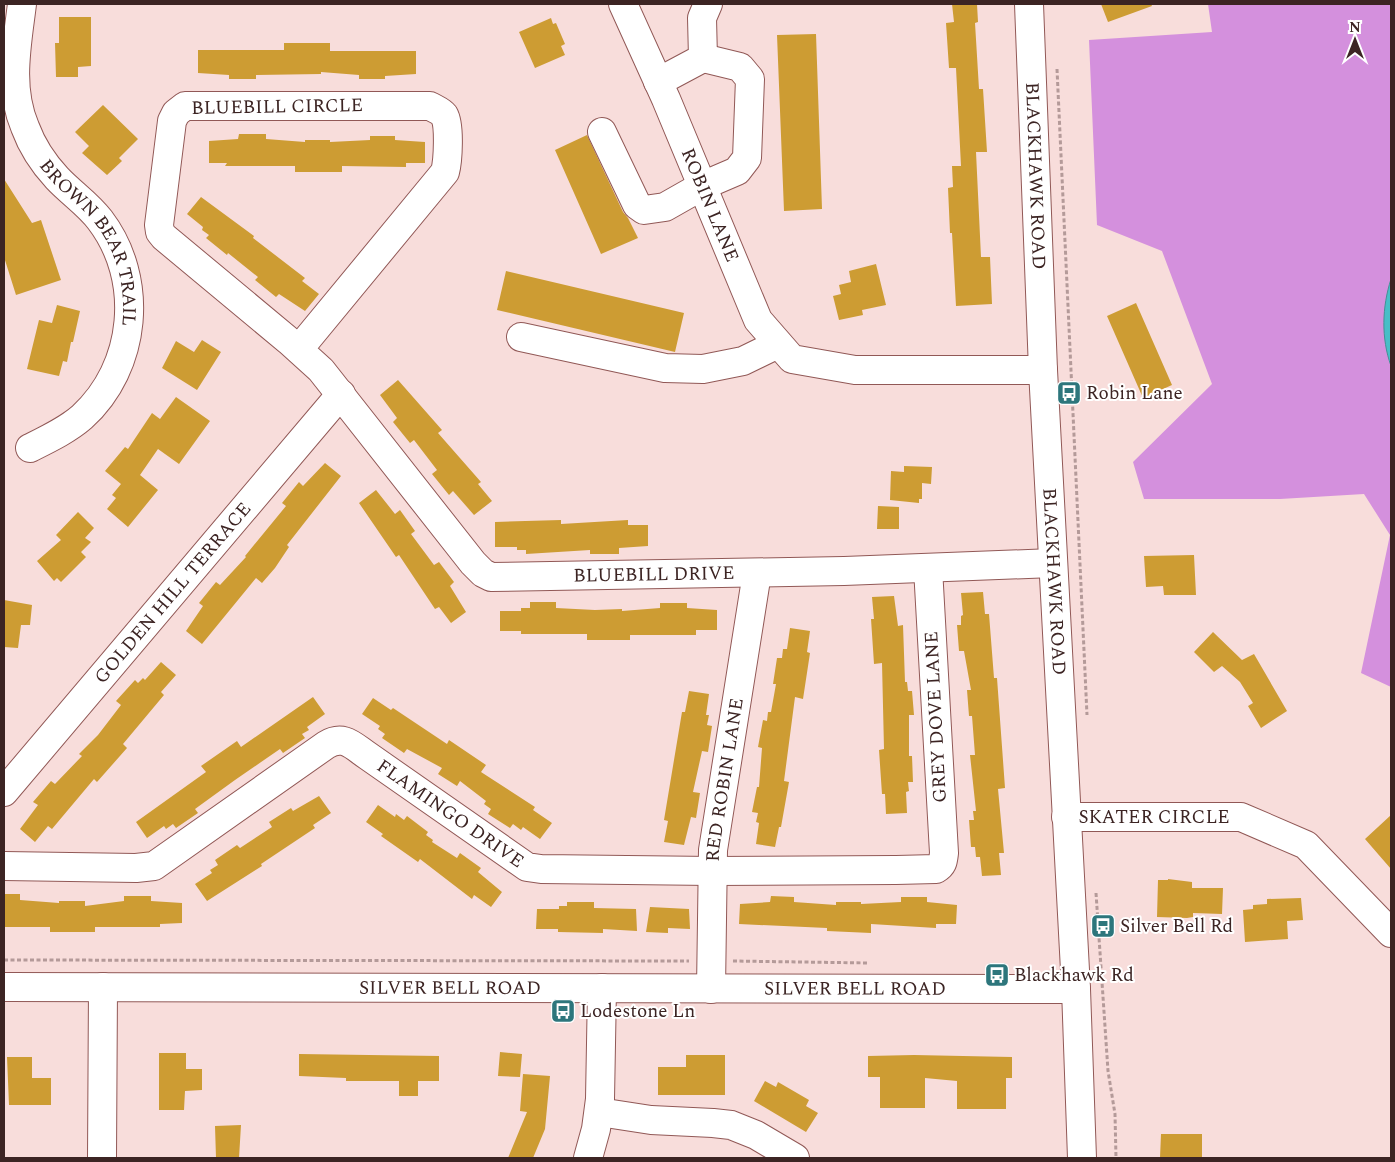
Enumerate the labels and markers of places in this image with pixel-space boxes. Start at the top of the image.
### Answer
place label: Robin Lane [1086,379,1183,408]
bus stop icon: Robin Lane [1056,380,1082,406]
place label: Silver Bell Rd [1120,912,1233,941]
bus stop icon: Silver Bell Rd [1090,913,1116,939]
place label: Blackhawk Rd [1014,961,1134,990]
bus stop icon: Blackhawk Rd [984,962,1010,988]
place label: Lodestone Ln [580,997,695,1026]
bus stop icon: Lodestone Ln [550,998,576,1024]

